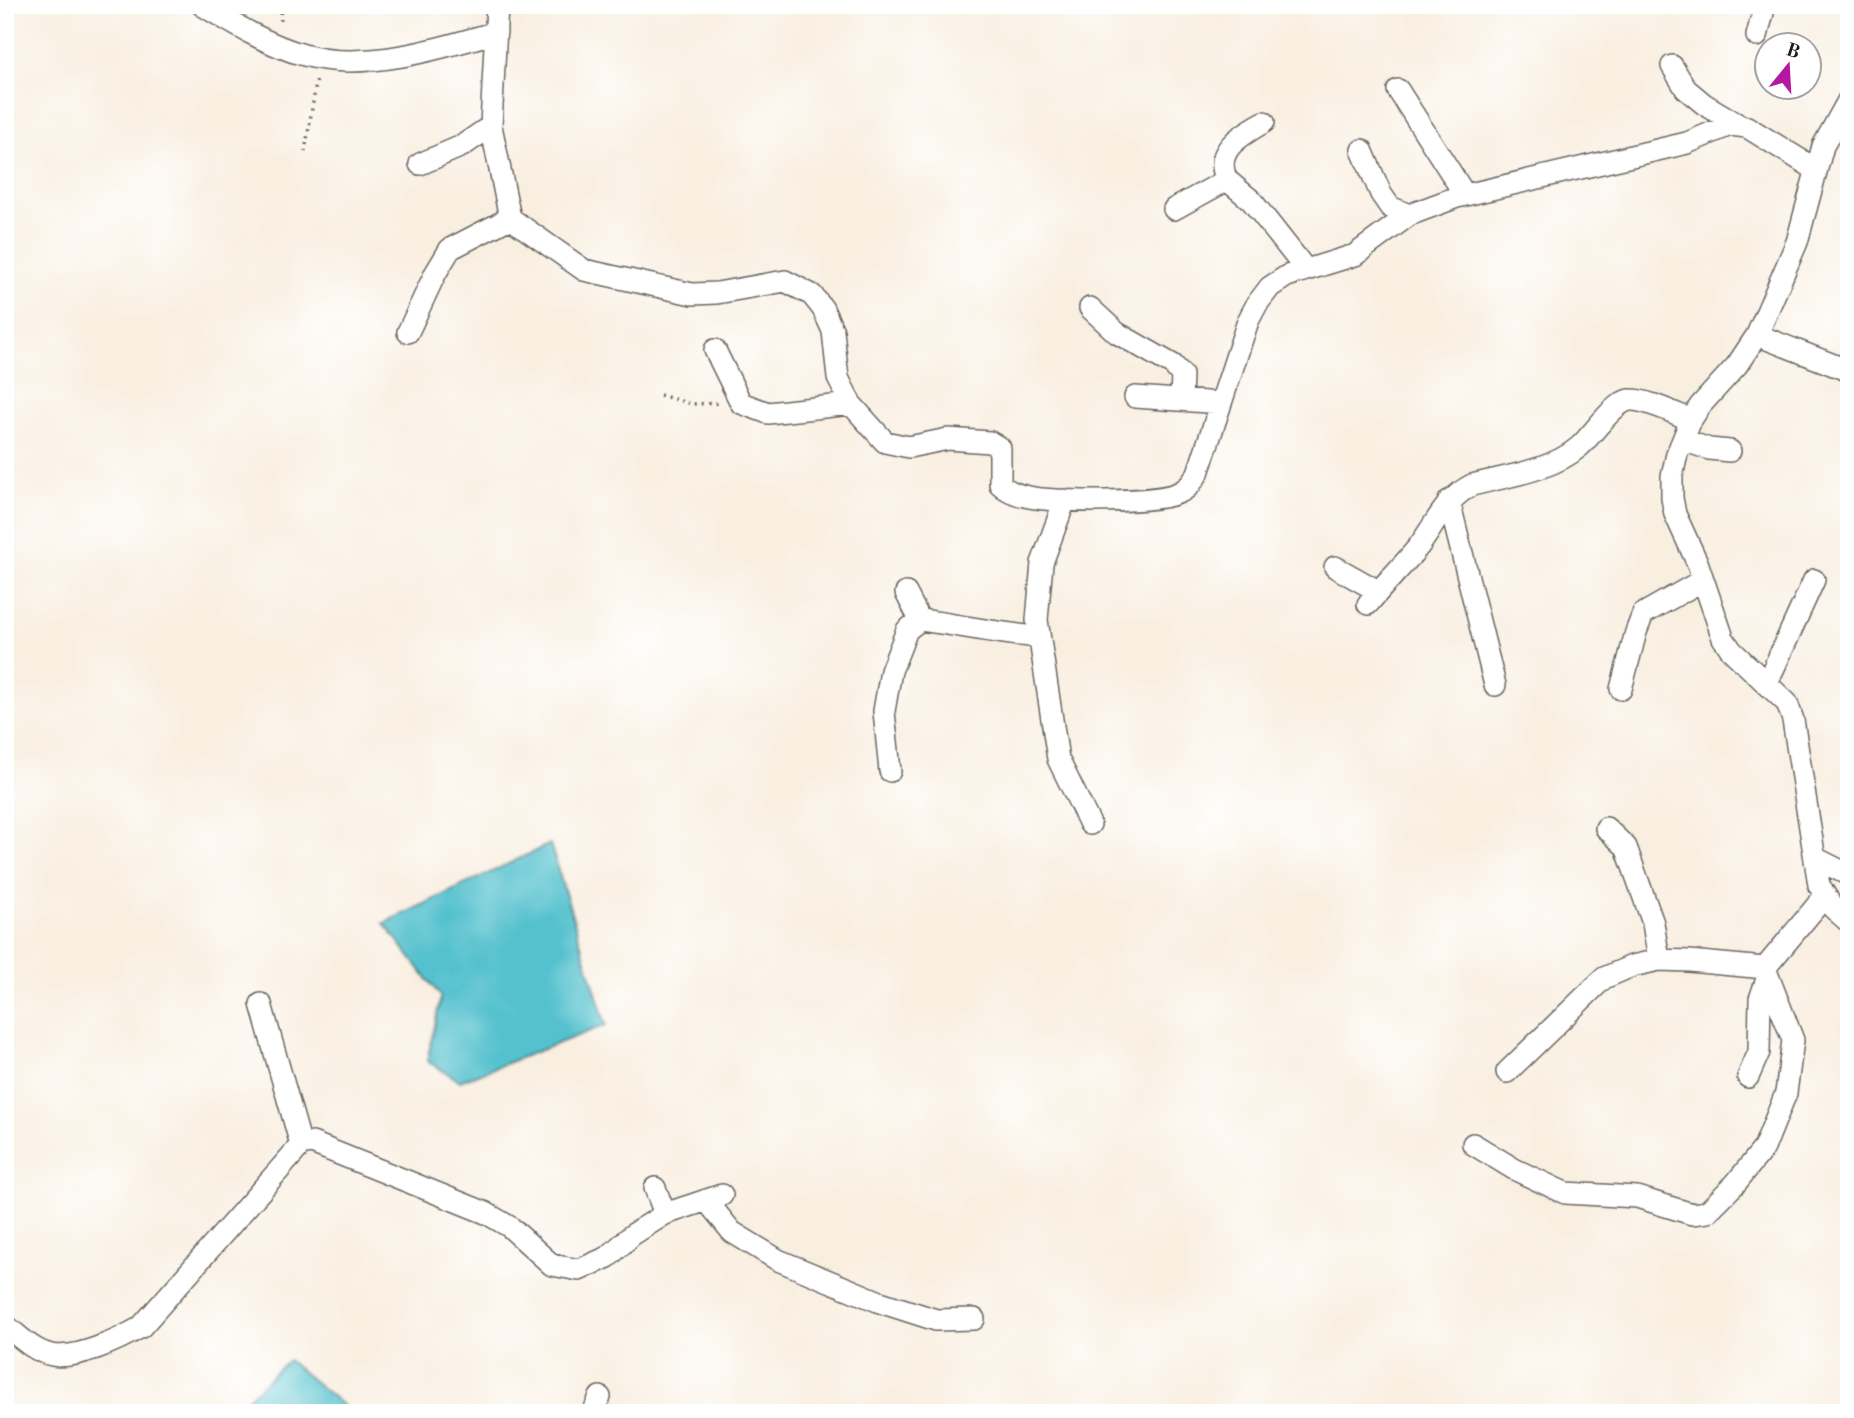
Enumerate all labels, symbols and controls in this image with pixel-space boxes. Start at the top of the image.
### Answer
north arrow [1752,32,1822,102]
text: B [1783,41,1802,63]

